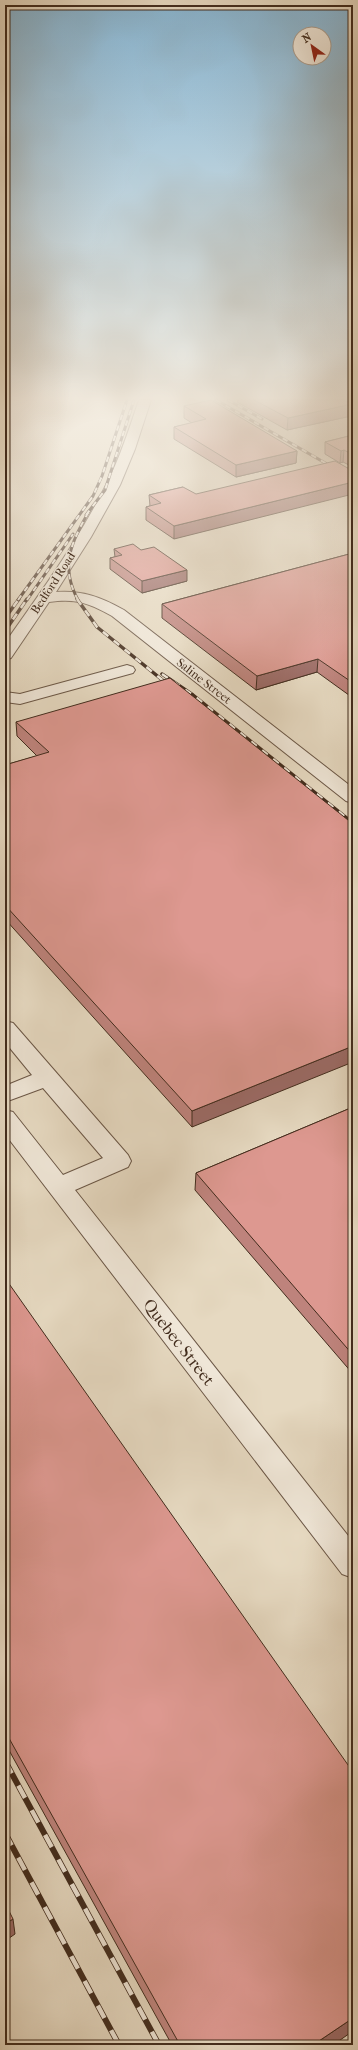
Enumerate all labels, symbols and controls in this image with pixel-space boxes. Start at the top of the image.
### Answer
north arrow [292,26,332,66]
text: N [300,30,314,46]
street label: Bedford Road [28,549,78,617]
street label: Saline Street [174,655,235,707]
street label: Quebec Street [139,1295,219,1389]

